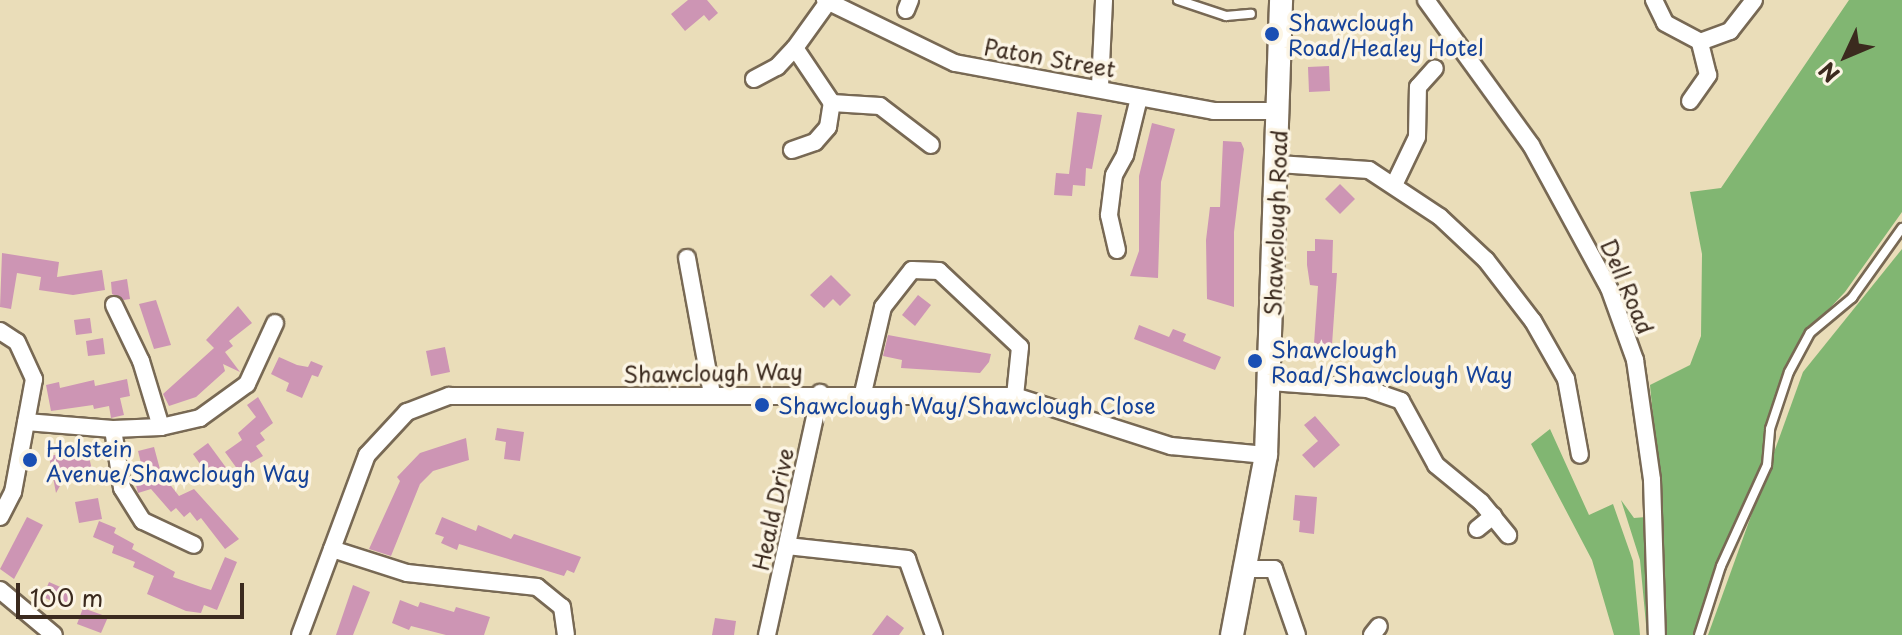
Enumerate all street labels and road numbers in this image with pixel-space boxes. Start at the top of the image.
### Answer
street label: Paton Street [983,33,1117,81]
street label: Shawclough Road [1259,129,1291,317]
street label: Dell Road [1596,234,1660,338]
street label: Shawclough Way [622,357,804,387]
street label: Heald Drive [746,445,798,573]

